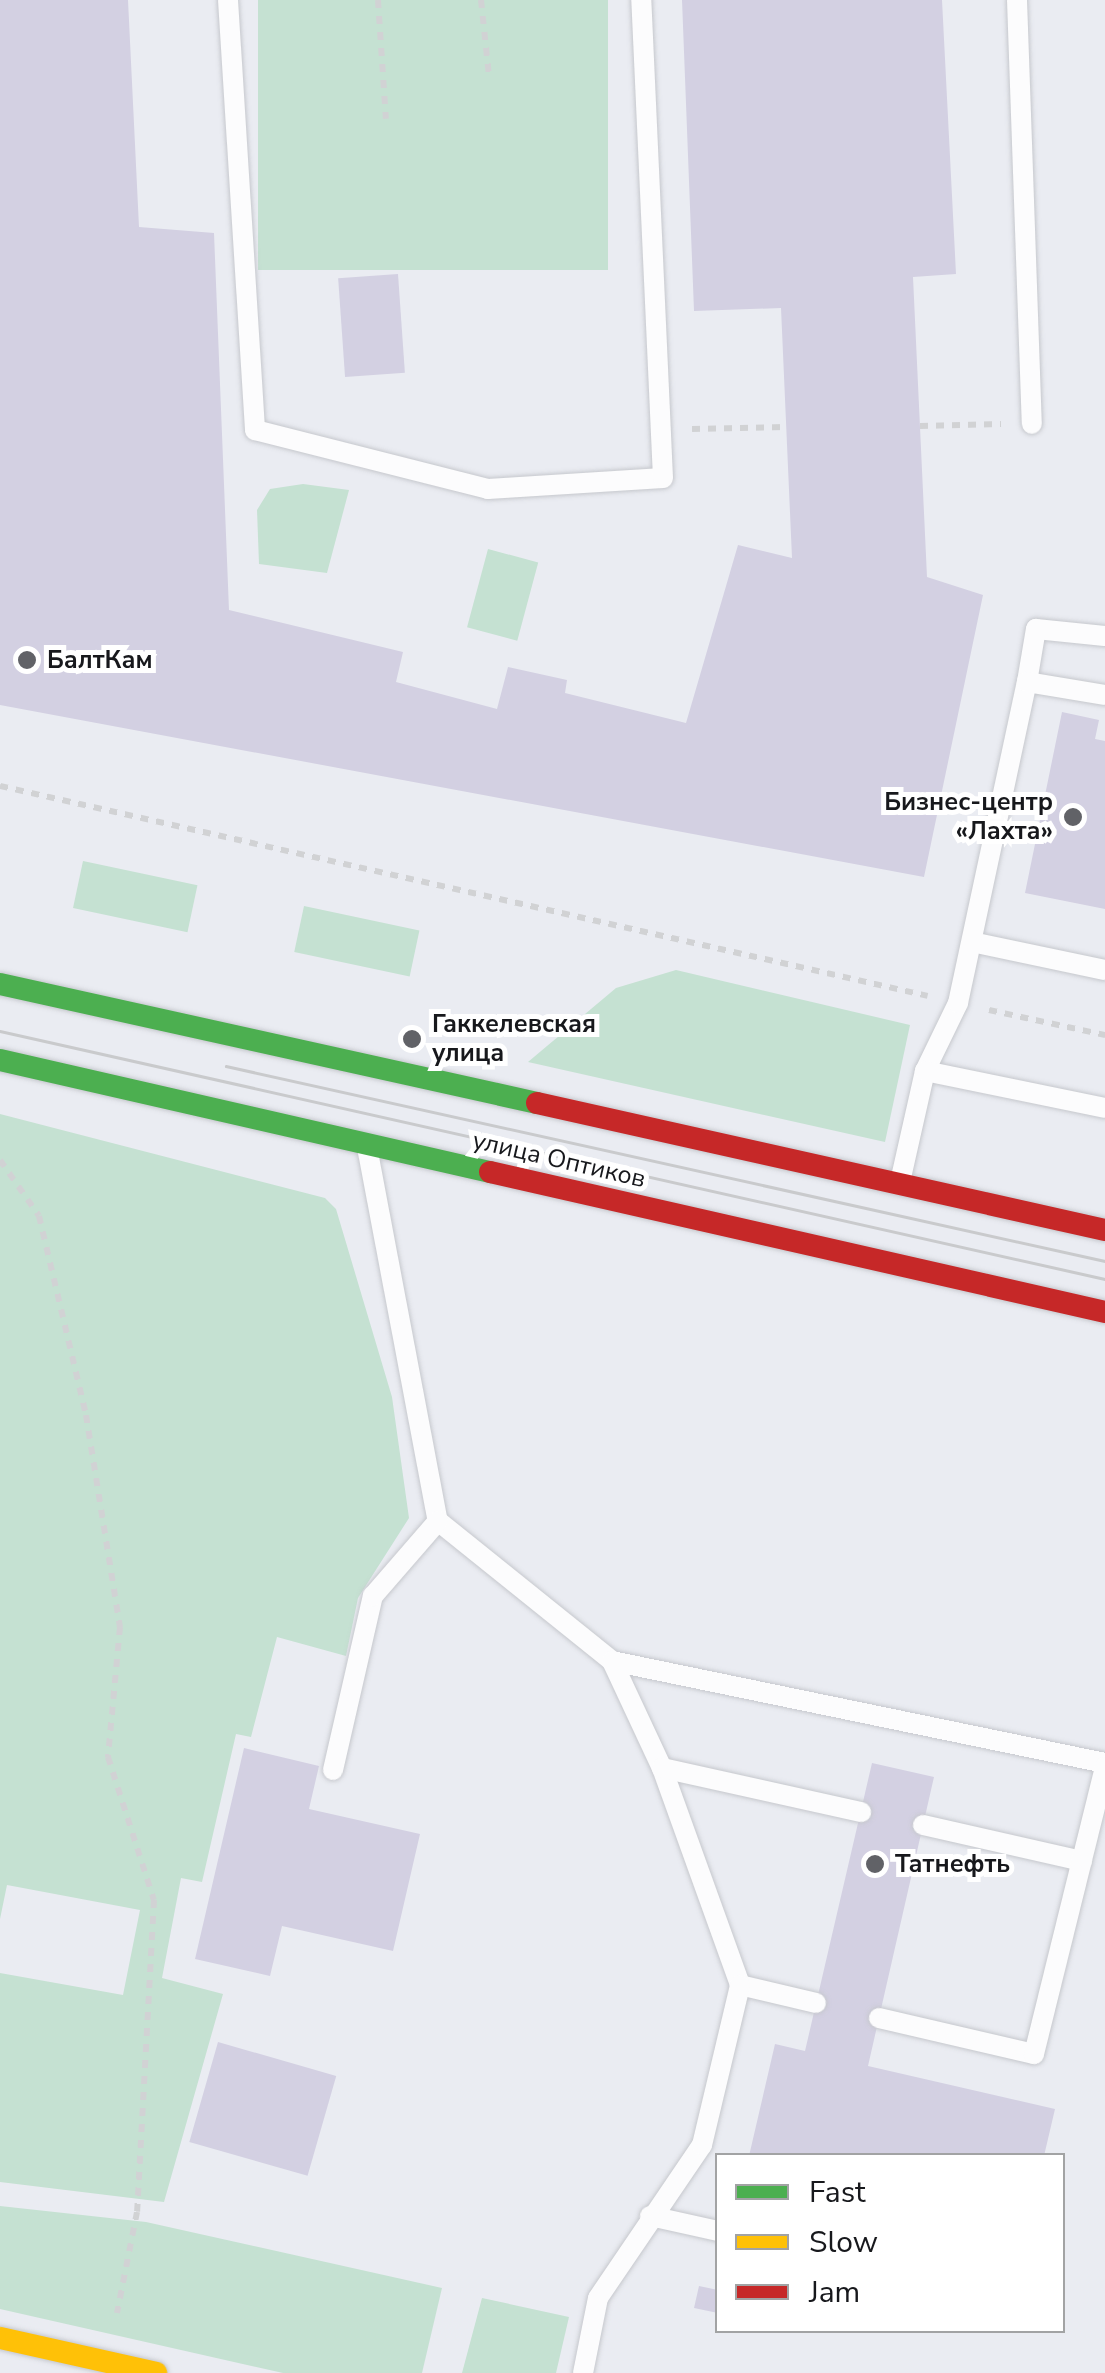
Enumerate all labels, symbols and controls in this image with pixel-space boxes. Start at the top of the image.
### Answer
place label: БалтКам [47,645,153,675]
marker: БалтКам [16,649,38,671]
place label: Бизнес-центр «Лахта» [884,788,1053,847]
marker: Бизнес-центр «Лахта» [1062,806,1084,828]
place label: Гаккелевская улица [432,1010,596,1069]
marker: Гаккелевская улица [401,1028,423,1050]
street label: улица Оптиков [470,1126,648,1194]
place label: Татнефть [895,1849,1010,1879]
marker: Татнефть [864,1853,886,1875]
legend [715,2153,1065,2333]
text: Fast [809,2172,866,2213]
text: Slow [809,2222,878,2263]
text: Jam [809,2272,860,2313]

